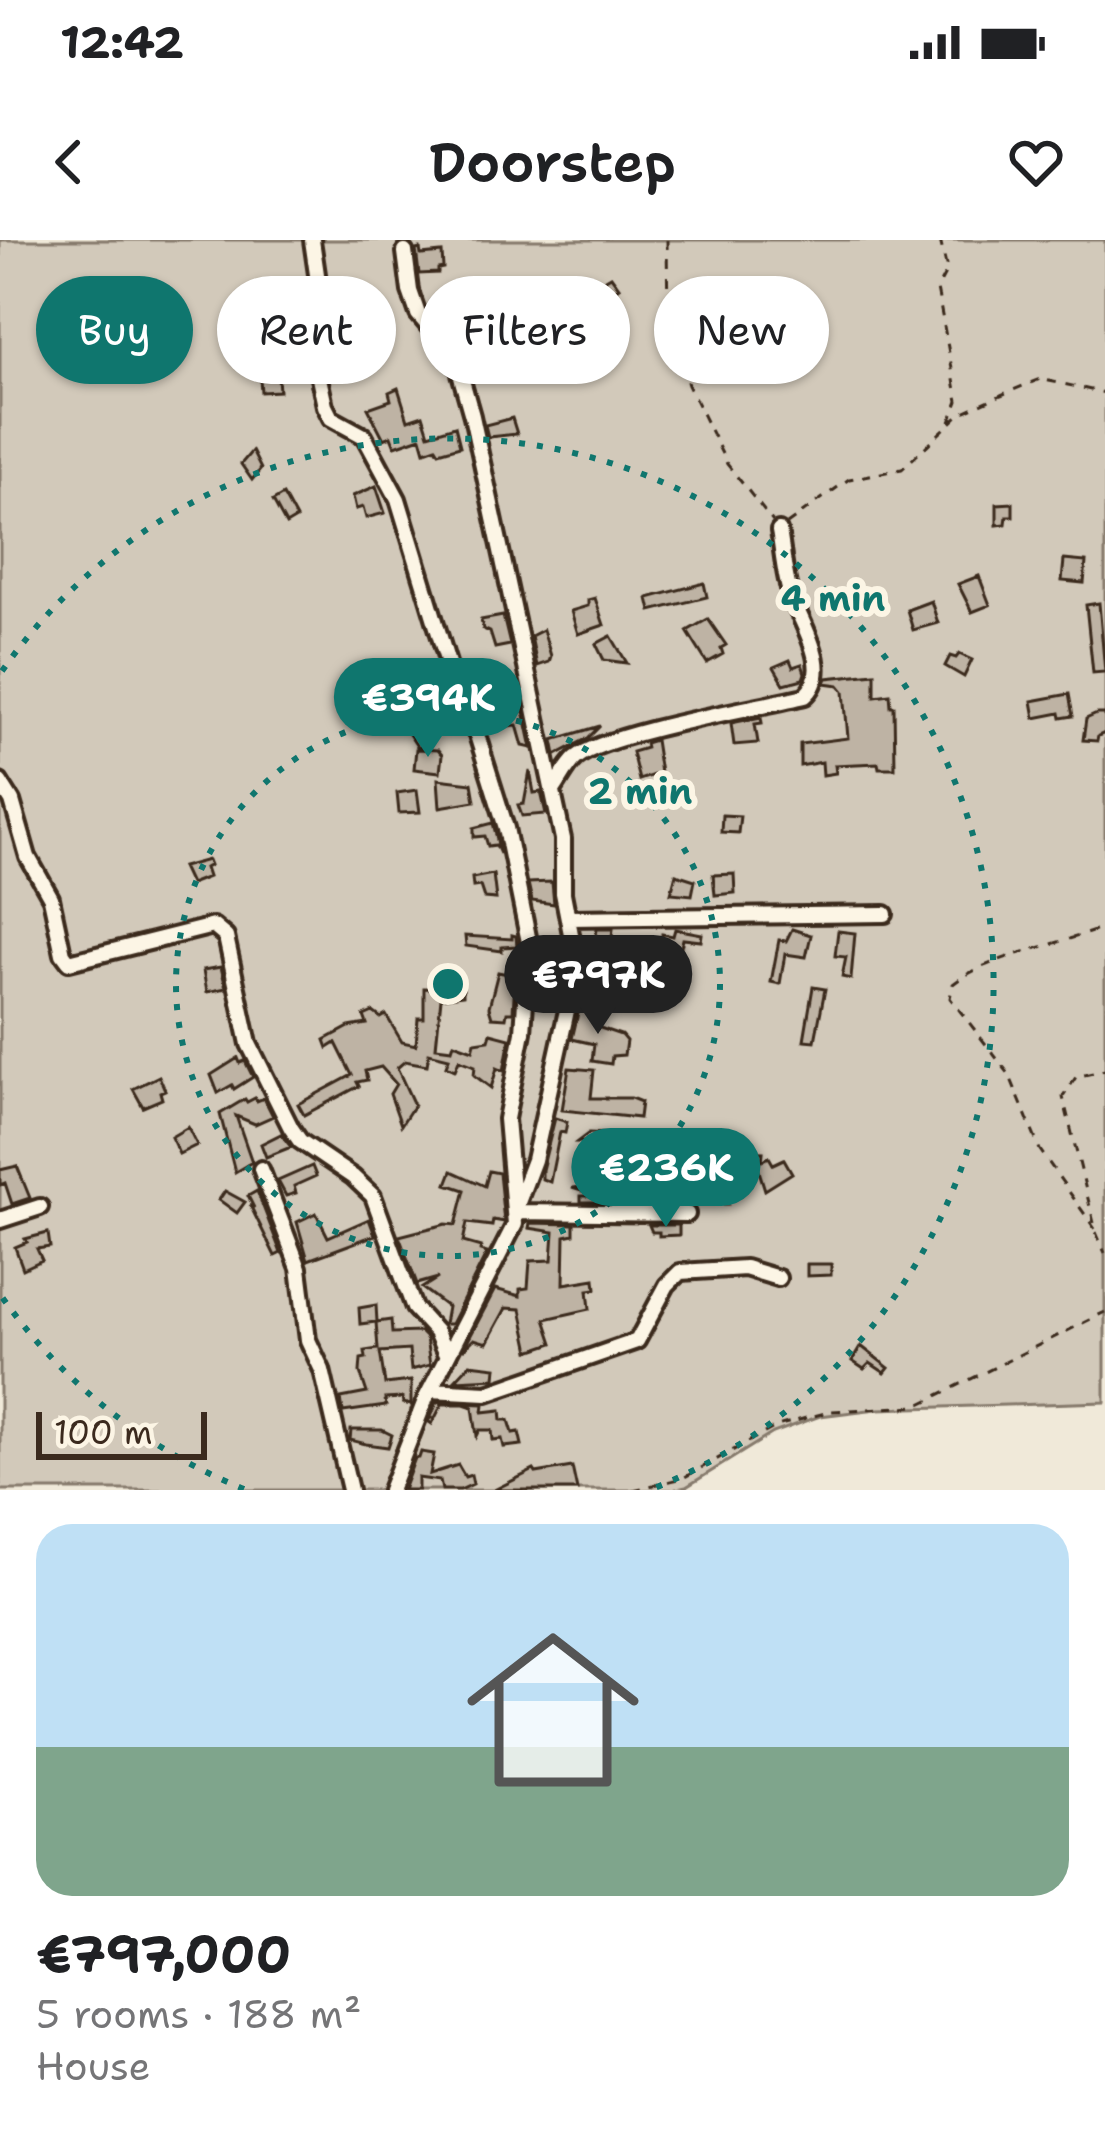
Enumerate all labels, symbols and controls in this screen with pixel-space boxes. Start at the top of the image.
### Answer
text: 12:42 [60,12,184,72]
text: Doorstep [429,126,676,198]
icon: back [36,129,102,195]
icon: heart [1003,129,1069,195]
chip: Buy [36,276,193,384]
chip: Rent [217,276,396,384]
chip: Filters [420,276,630,384]
chip: New [654,276,829,384]
text: 4 min [781,574,886,623]
pin: €394K [344,658,512,760]
text: €394K [361,671,495,723]
text: 2 min [588,767,693,816]
pin: €797K [514,935,682,1037]
text: €797K [531,948,665,1000]
centre of rings [427,963,469,1005]
pin: €236K [582,1128,750,1230]
text: €236K [598,1141,734,1193]
scale bar [36,1406,207,1459]
text: 100 m [54,1410,153,1455]
icon: home [445,1602,661,1818]
text: €797,000 [36,1920,291,1988]
text: 5 rooms · 188 m² [36,1988,361,2040]
text: House [36,2040,151,2092]

